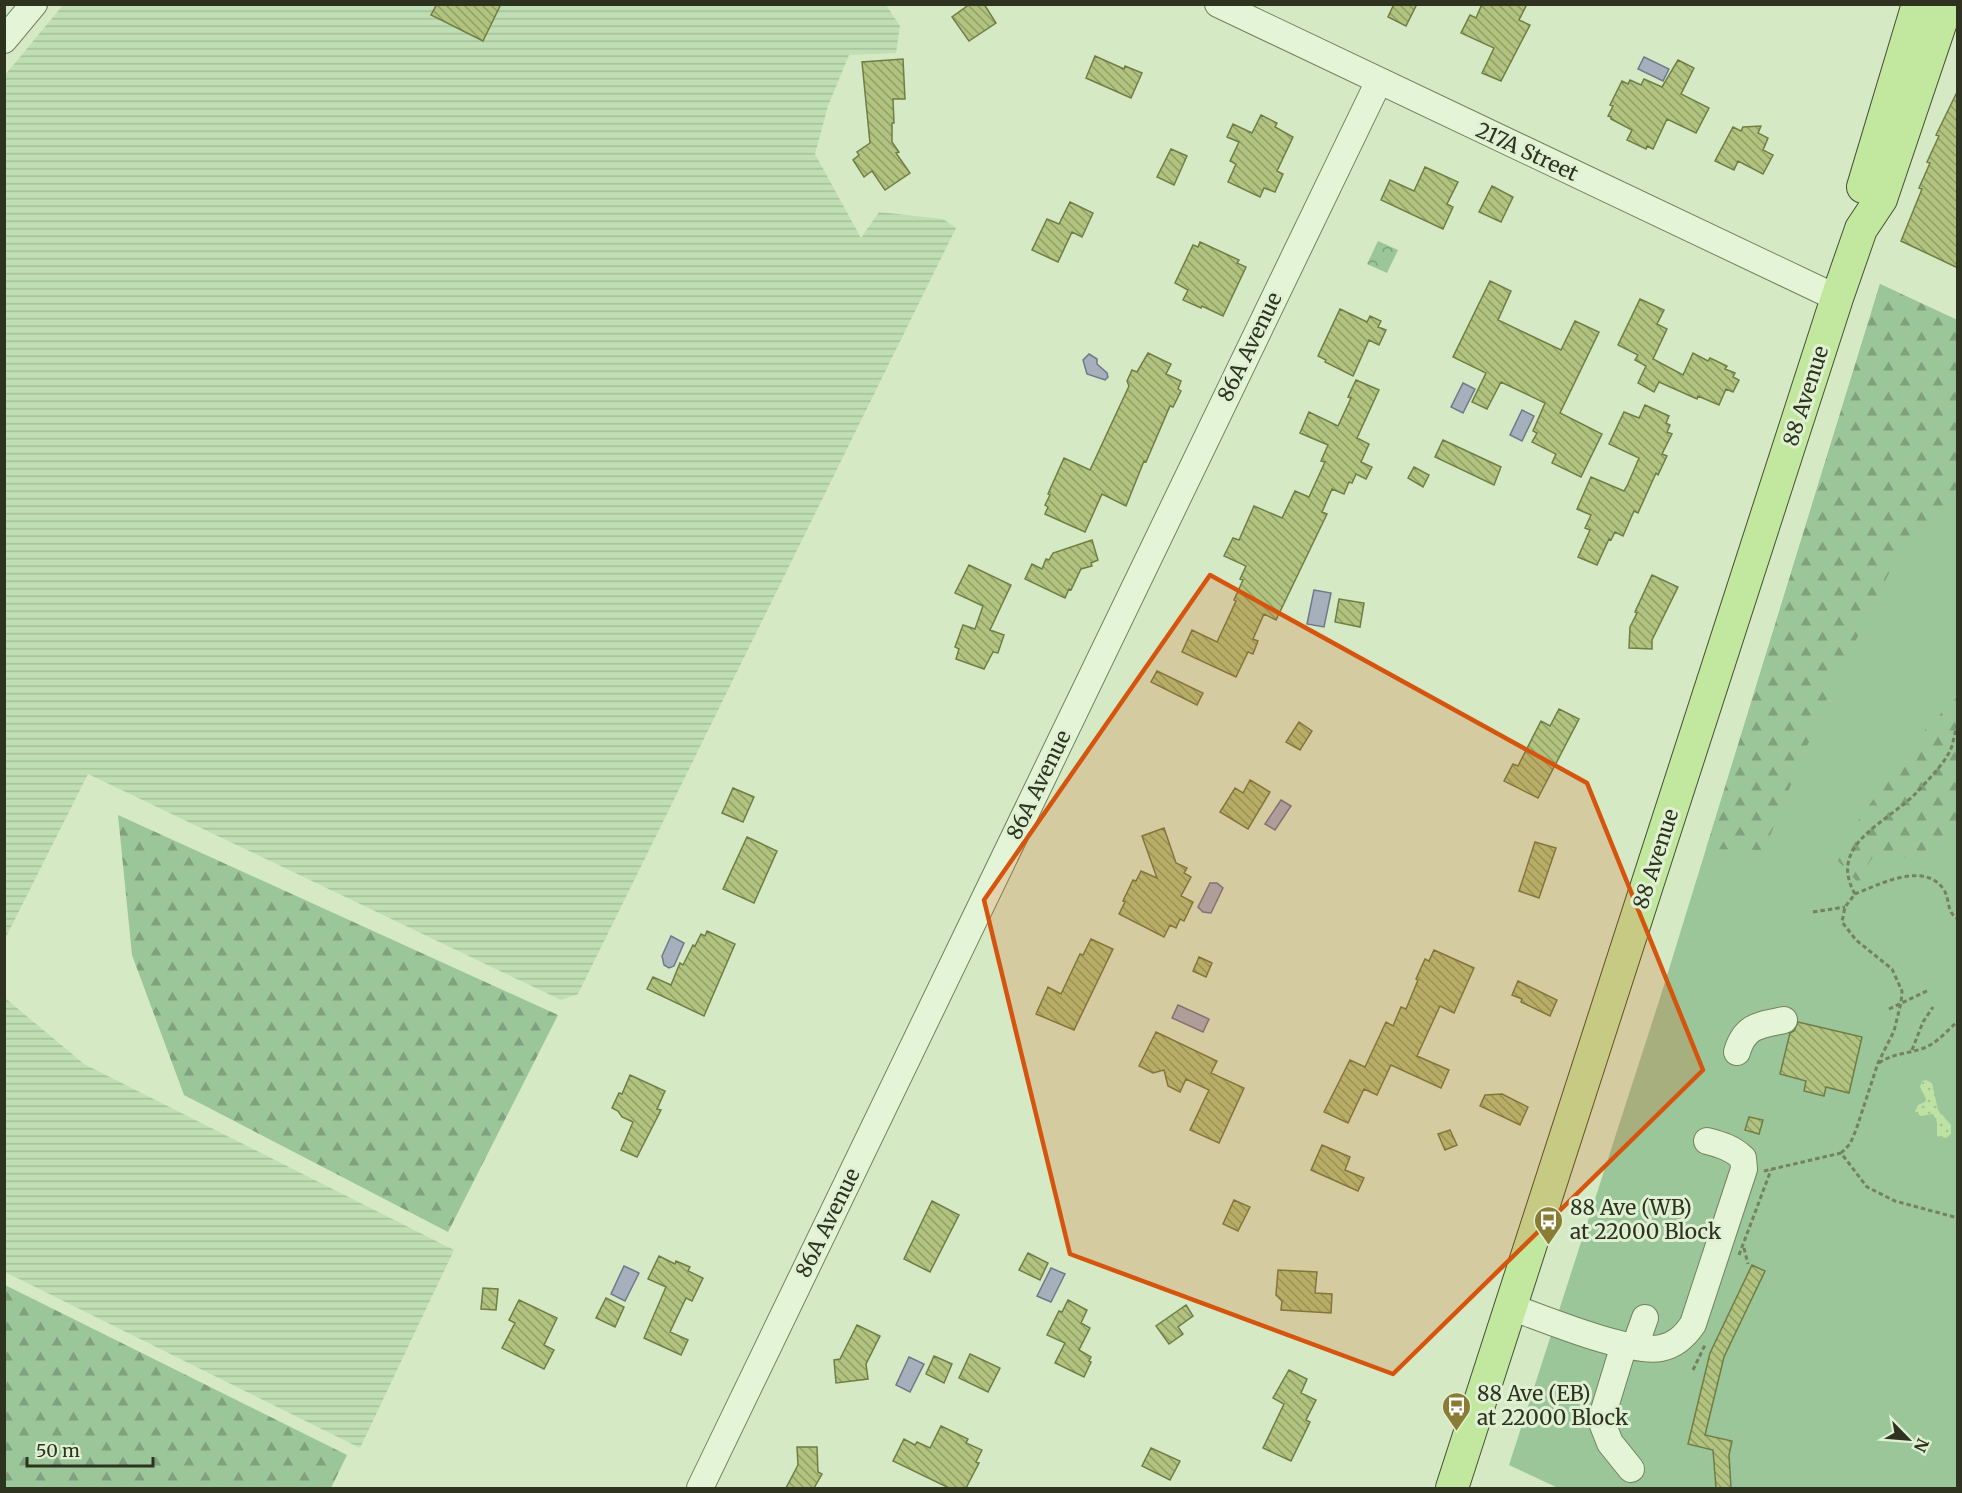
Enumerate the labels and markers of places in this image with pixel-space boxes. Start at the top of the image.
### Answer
place label: 88 Ave (WB) at 22000 Block [1570,1194,1722,1245]
bus stop icon: 88 Ave (WB) at 22000 Block [1533,1204,1565,1246]
place label: 88 Ave (EB) at 22000 Block [1477,1380,1629,1431]
bus stop icon: 88 Ave (EB) at 22000 Block [1440,1390,1472,1432]

